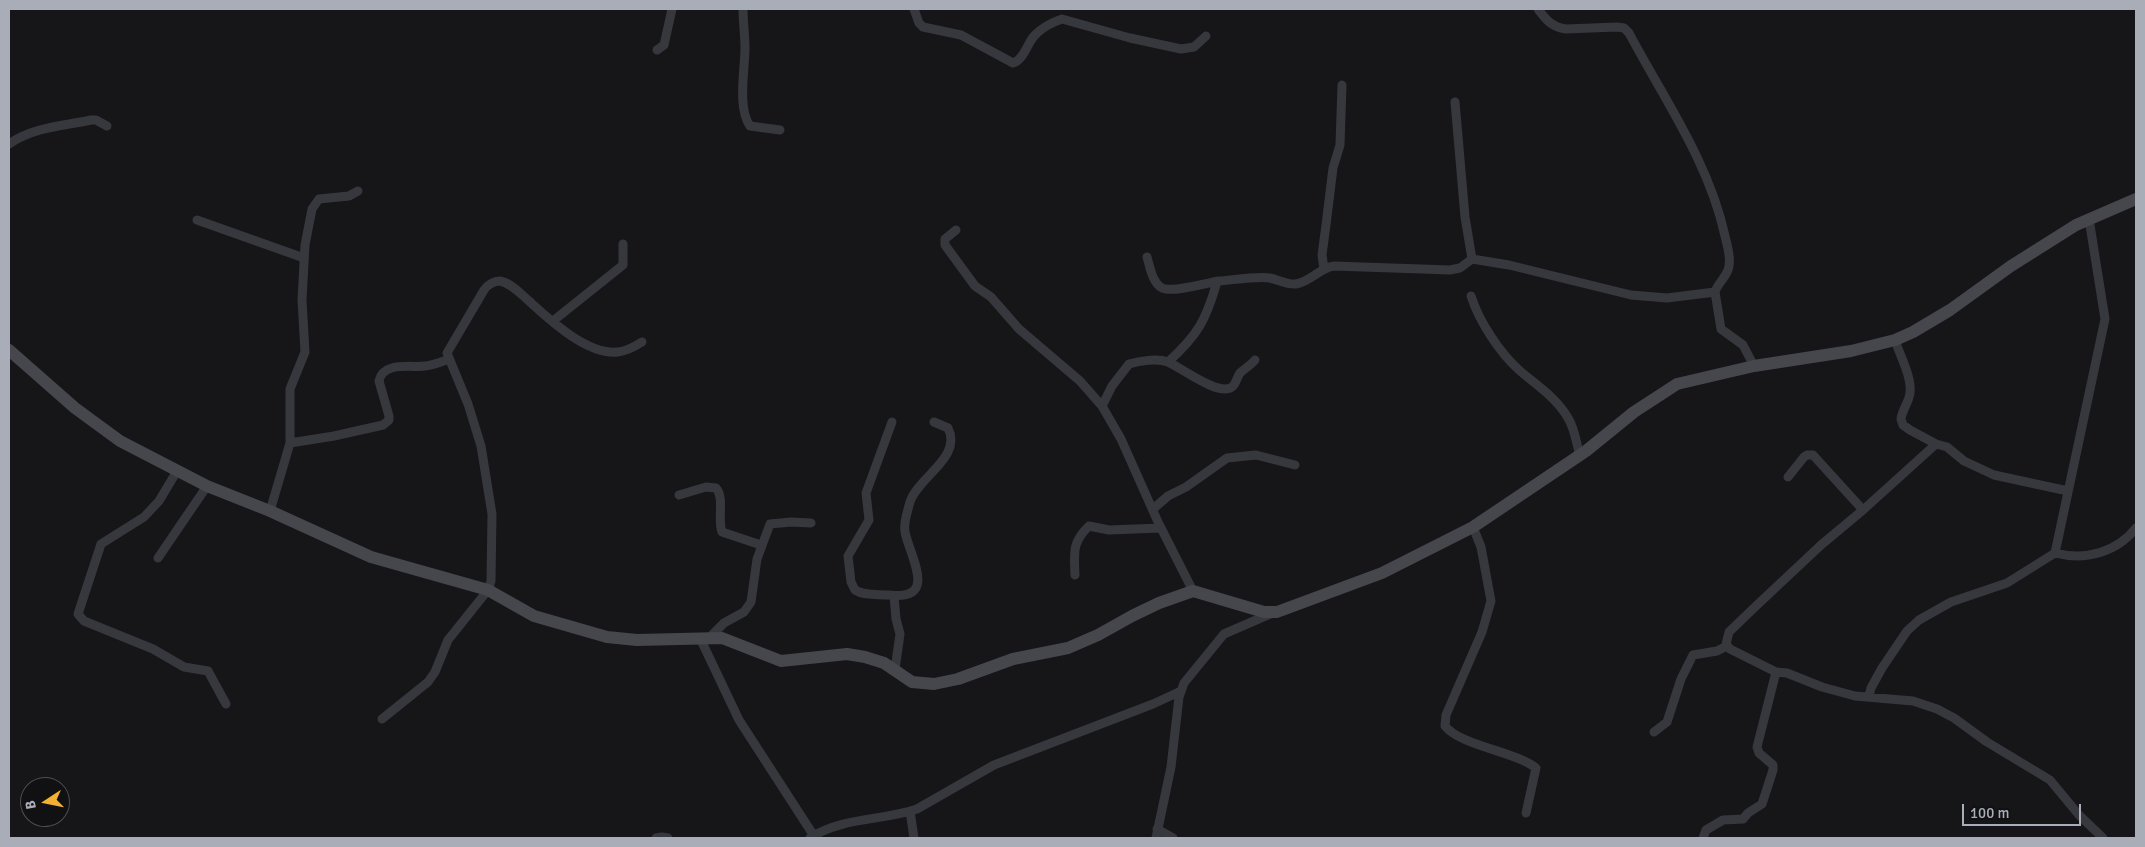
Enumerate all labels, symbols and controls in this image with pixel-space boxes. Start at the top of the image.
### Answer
north arrow [20,777,70,827]
scale bar [1965,794,2084,826]
text: B [22,799,40,811]
text: 100 m [1970,804,2010,822]

